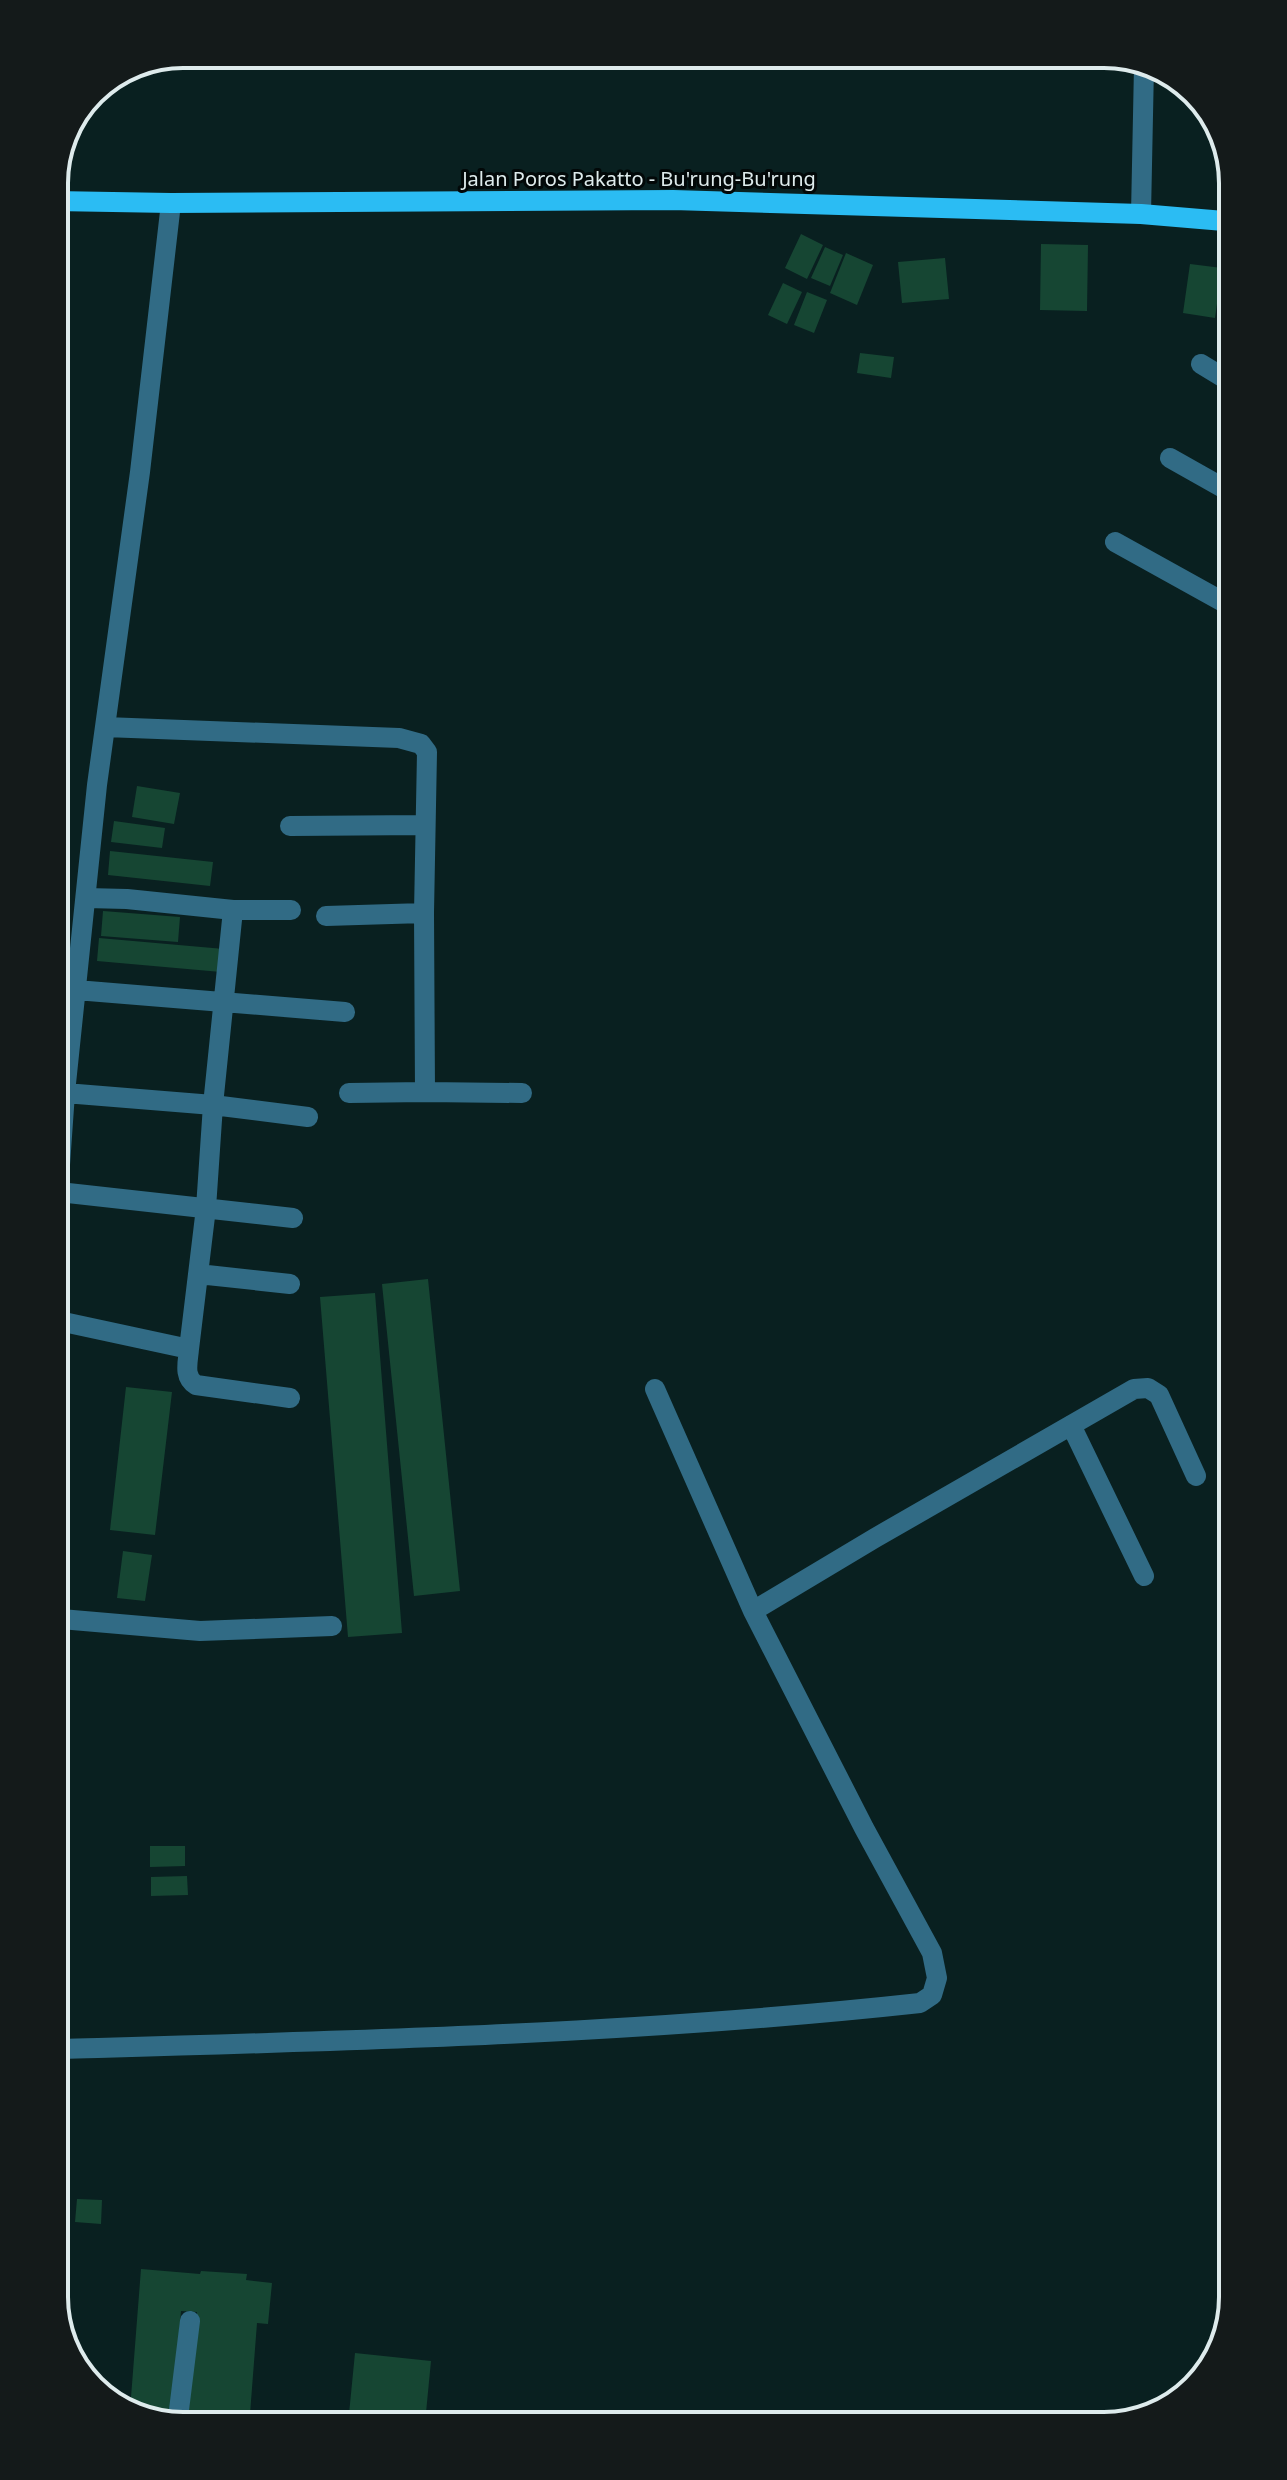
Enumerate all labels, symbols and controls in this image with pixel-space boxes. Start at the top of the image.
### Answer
street label: Jalan Poros Pakatto - Bu'rung-Bu'rung [460,165,816,192]

